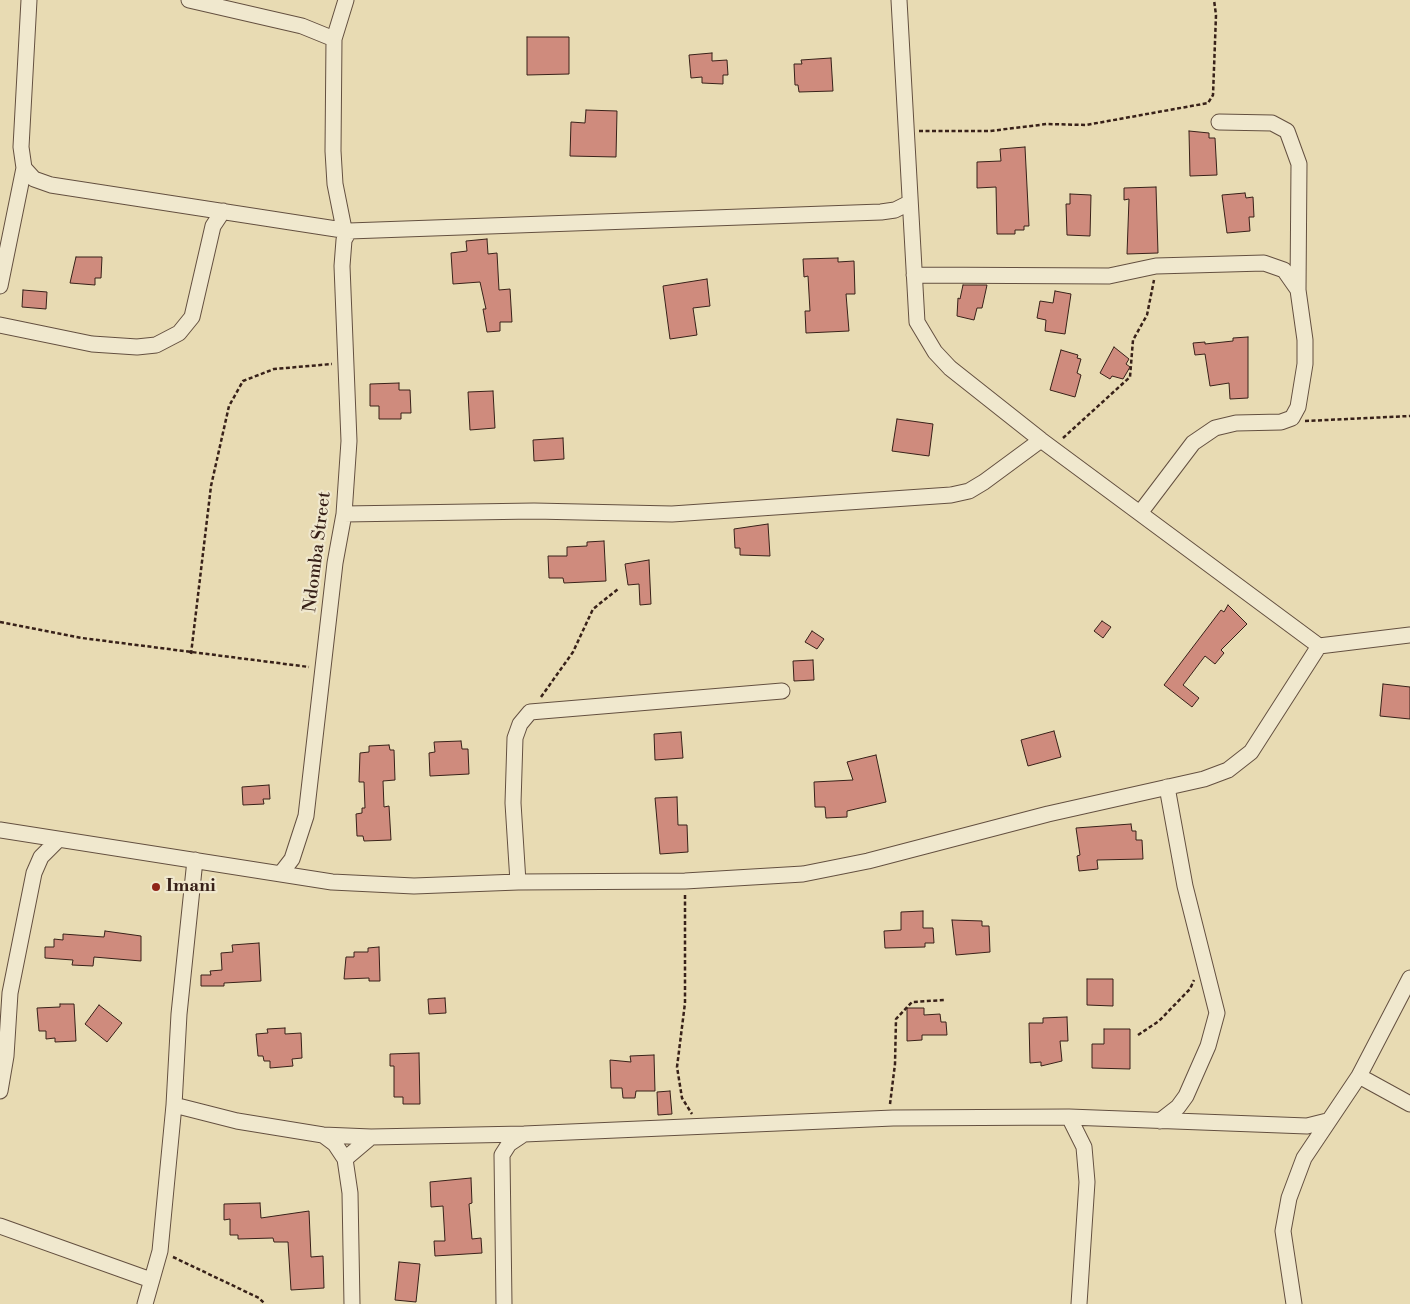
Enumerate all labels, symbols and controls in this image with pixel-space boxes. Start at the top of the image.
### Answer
street label: Ndomba Street [300,490,336,614]
place label: Imani [166,876,216,898]
marker: Imani [150,881,162,893]

